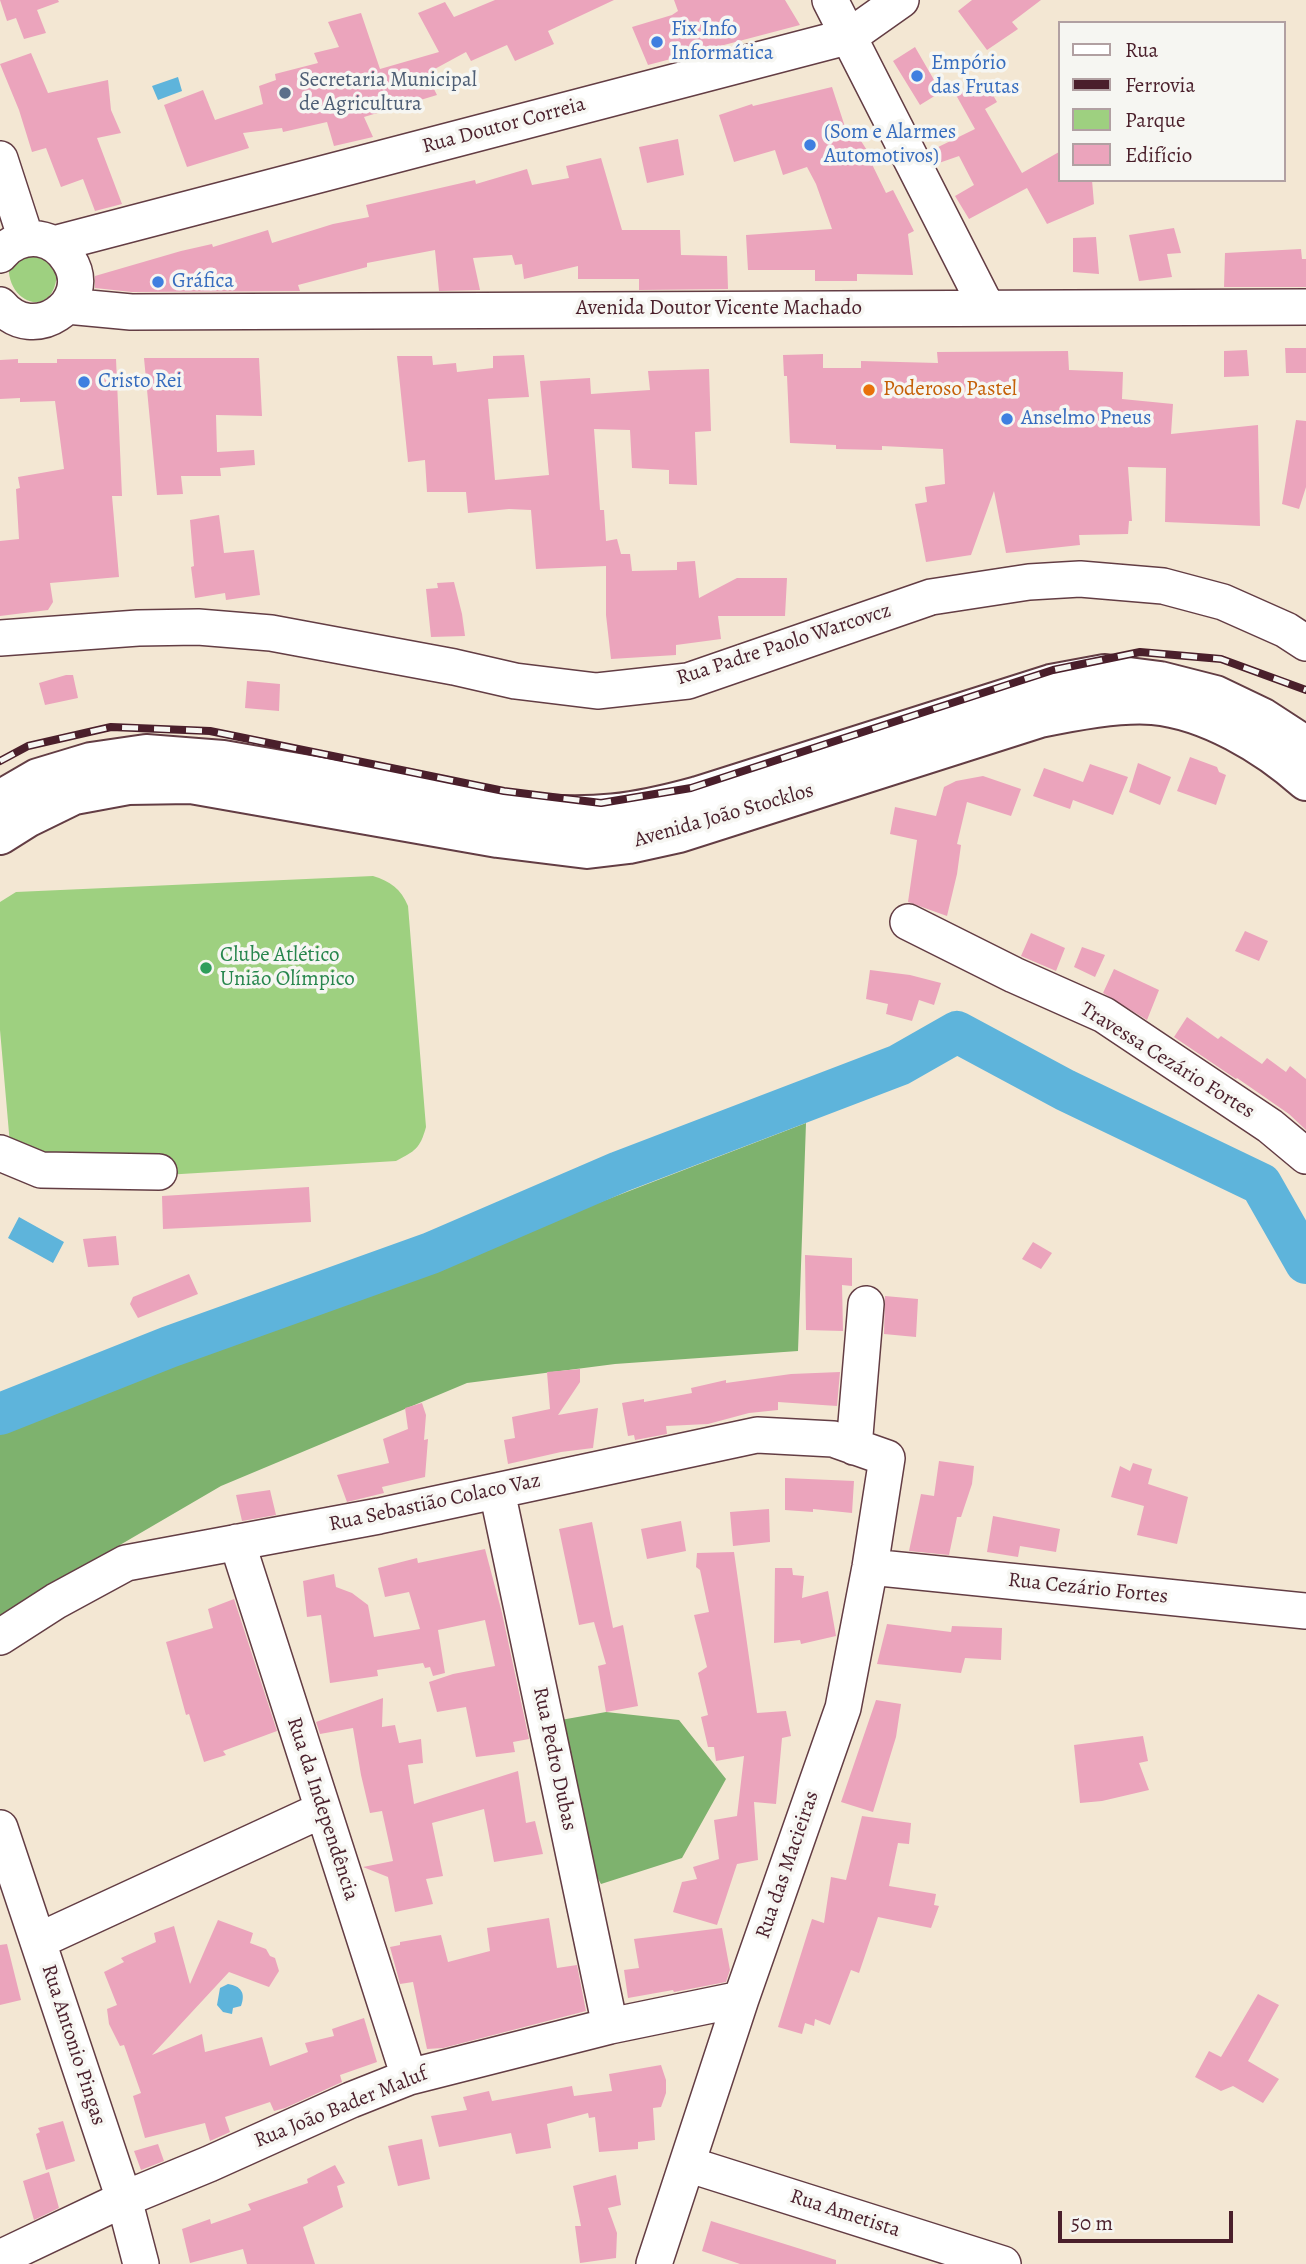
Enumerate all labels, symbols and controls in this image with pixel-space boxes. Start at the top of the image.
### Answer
place label: Fix Info Informática [671,17,774,67]
legend [1058,21,1285,182]
marker: Fix Info Informática [649,34,665,50]
text: Rua [1125,36,1158,64]
place label: Empório das Frutas [931,51,1020,101]
place label: Secretaria Municipal de Agricultura [299,68,477,118]
marker: Empório das Frutas [909,68,925,84]
text: Ferrovia [1125,71,1195,99]
marker: Secretaria Municipal de Agricultura [277,85,293,101]
street label: Rua Doutor Correia [420,92,588,160]
text: Parque [1125,106,1185,134]
place label: (Som e Alarmes Automotivos) [824,120,956,170]
marker: (Som e Alarmes Automotivos) [802,137,818,153]
text: Edifício [1125,141,1192,169]
place label: Gráfica [172,269,234,295]
marker: Gráfica [150,274,166,290]
street label: Avenida Doutor Vicente Machado [576,296,862,322]
place label: Cristo Rei [98,369,182,395]
marker: Cristo Rei [76,374,92,390]
place label: Poderoso Pastel [883,377,1017,403]
marker: Poderoso Pastel [861,382,877,398]
place label: Anselmo Pneus [1021,406,1151,432]
marker: Anselmo Pneus [999,411,1015,427]
street label: Rua Padre Paolo Warcovcz [674,598,894,692]
street label: Avenida João Stocklos [631,778,817,854]
place label: Clube Atlético União Olímpico [220,943,355,993]
marker: Clube Atlético União Olímpico [198,960,214,976]
street label: Travessa Cezário Fortes [1075,997,1259,1125]
street label: Rua Sebastião Colaco Vaz [327,1468,543,1538]
street label: Rua Cezário Fortes [1007,1568,1169,1610]
street label: Rua Pedro Dubas [526,1685,582,1833]
street label: Rua da Independência [280,1714,364,1904]
street label: Rua das Macieiras [751,1788,825,1942]
street label: Rua Antonio Pingas [35,1961,111,2129]
street label: Rua João Bader Maluf [251,2062,431,2154]
street label: Rua Ametista [787,2184,903,2244]
scale bar [1061,2198,1236,2242]
text: 50 m [1071,2209,1113,2237]

